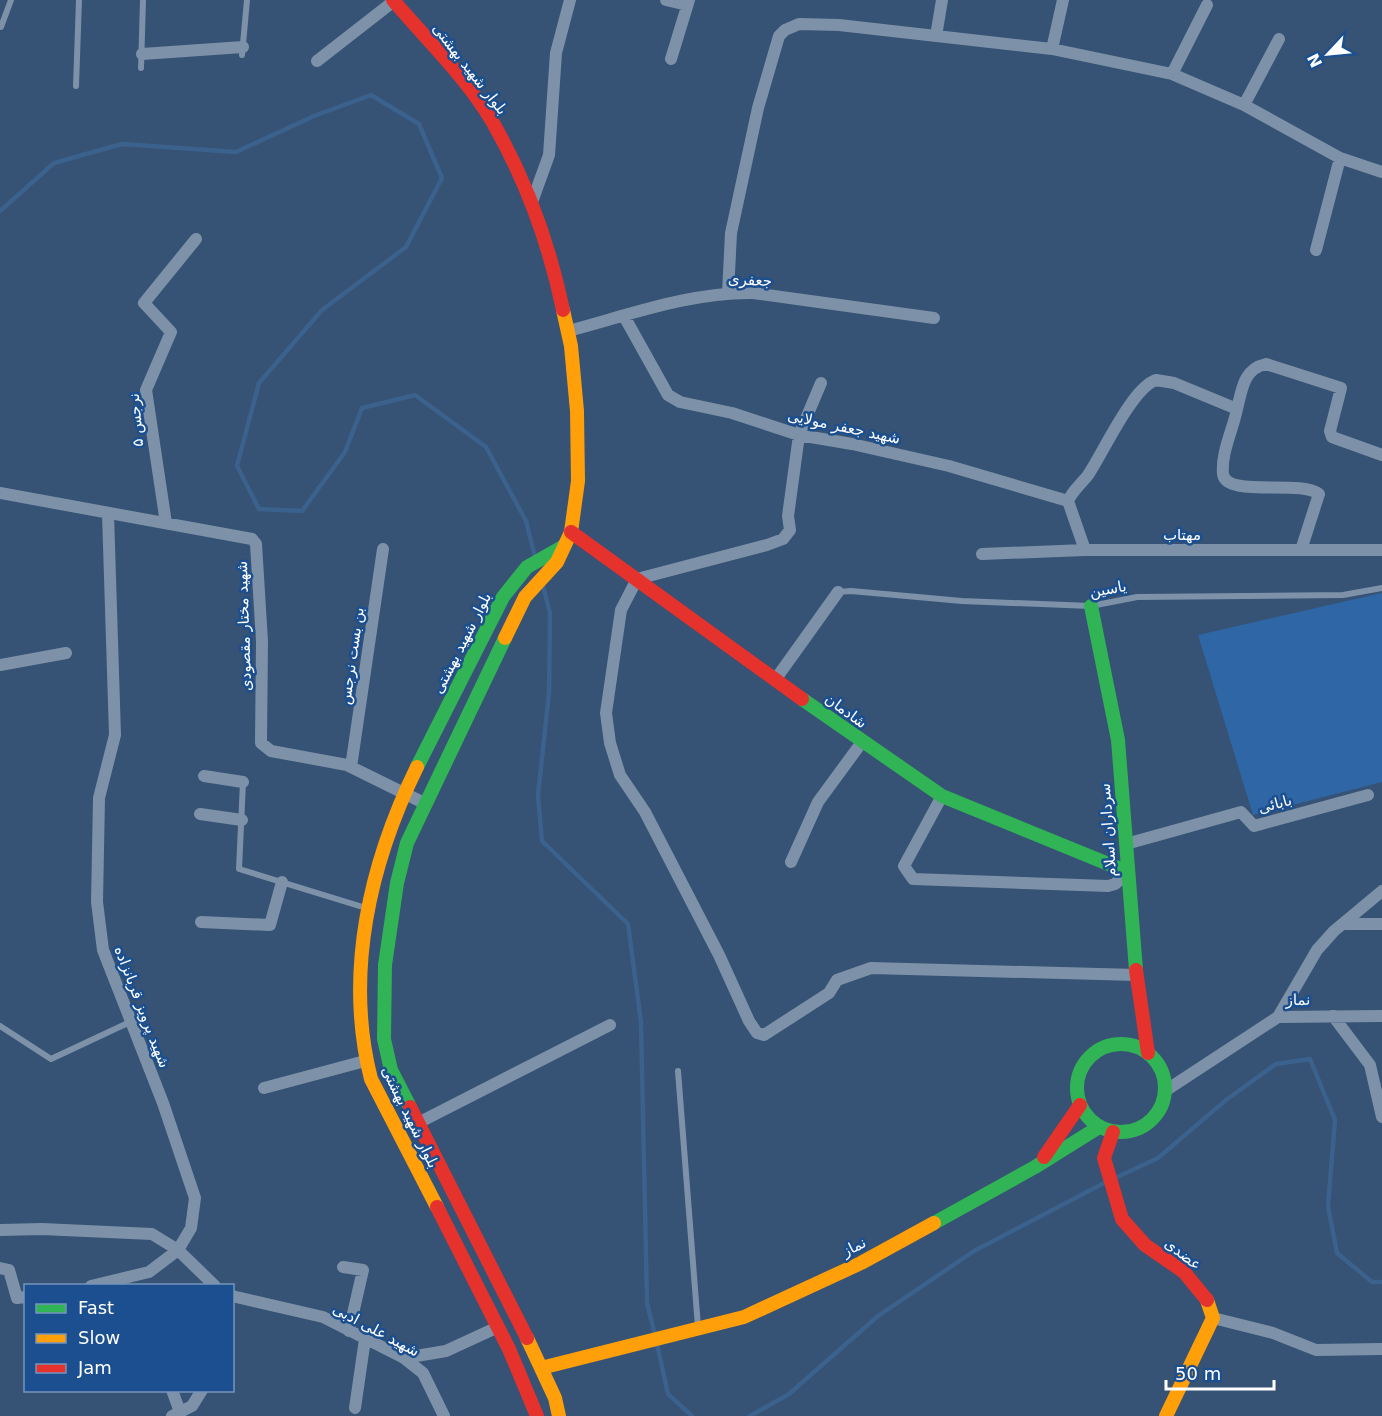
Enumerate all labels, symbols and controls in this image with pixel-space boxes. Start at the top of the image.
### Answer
street label: بلوار شهید بهشتی [429,20,511,118]
north arrow [1298,24,1358,84]
text: N [1303,50,1326,71]
street label: جعفری [727,270,773,290]
street label: نرجس ۵ [125,392,147,448]
street label: شهید جعفر مولایی [786,406,902,448]
street label: مهتاب [1163,526,1201,544]
street label: شهید مختار مقصودی [233,561,255,691]
street label: یاسین [1088,577,1128,601]
street label: بلوار شهید بهشتی [429,589,495,697]
street label: بن بست نرجس [336,606,368,706]
street label: شادمان [822,690,870,732]
street label: سرداران اسلام [1096,783,1120,877]
street label: بابائی [1256,791,1294,817]
street label: شهید پرویز قربانزاده [110,944,174,1071]
street label: نماز [1285,991,1310,1009]
street label: بلوار شهید بهشتی [378,1063,442,1171]
street label: نماز [838,1233,869,1261]
street label: عضدی [1161,1234,1205,1274]
legend [24,1284,234,1392]
text: Fast [78,1297,114,1318]
street label: شهید علی ادبی [330,1300,422,1360]
text: Slow [78,1327,120,1348]
scale bar [1166,1353,1274,1391]
text: Jam [77,1357,112,1378]
text: 50 m [1175,1363,1221,1384]

